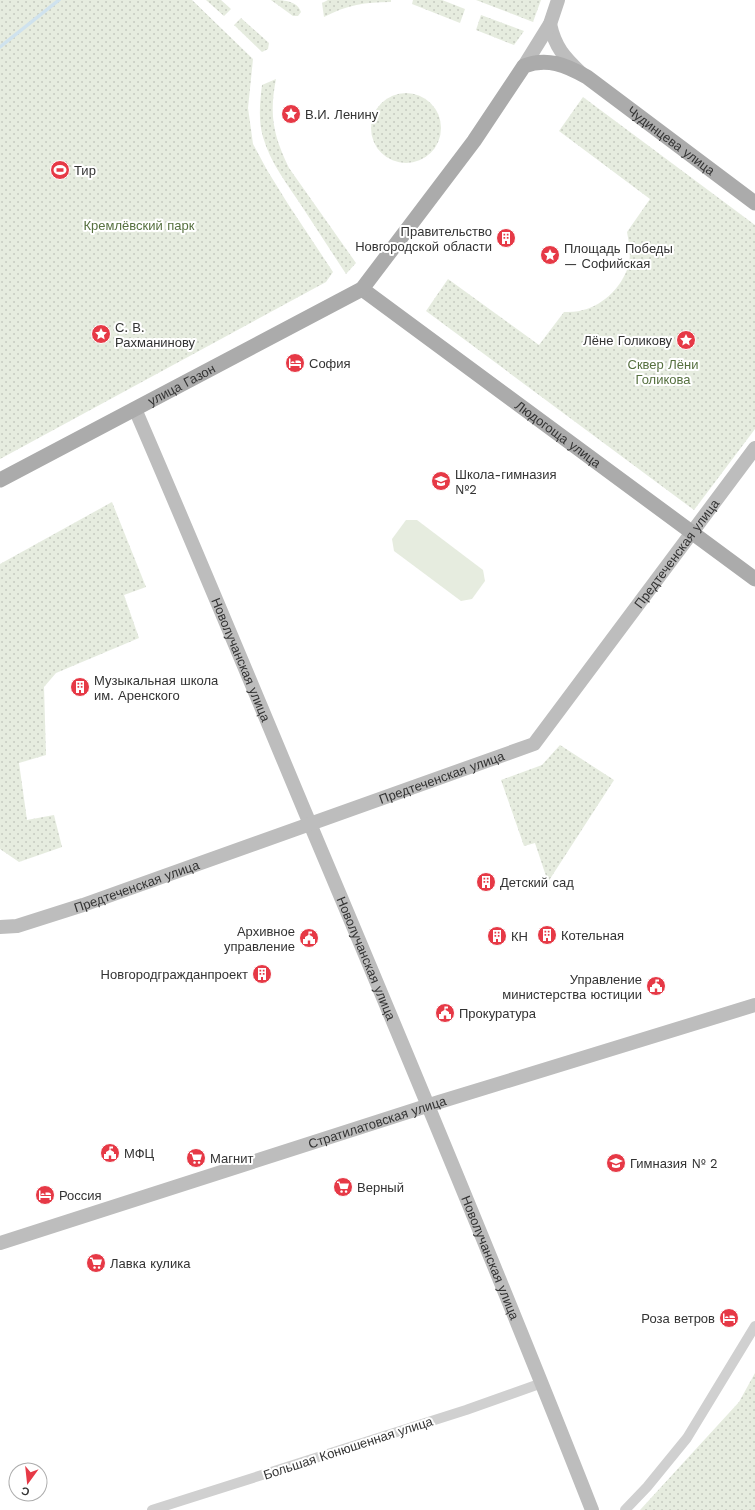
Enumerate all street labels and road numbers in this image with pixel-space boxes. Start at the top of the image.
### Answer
street label: Чудинцева улица [625,103,719,178]
street label: улица Газон [145,360,217,408]
street label: Людогоща улица [513,397,605,471]
street label: Предтеченская улица [631,495,722,611]
street label: Новолучанская улица [209,595,274,724]
street label: Предтеченская улица [377,748,507,806]
street label: Предтеченская улица [72,856,202,915]
street label: Новолучанская улица [334,894,399,1023]
street label: Стратилатовская улица [306,1093,449,1151]
street label: Новолучанская улица [459,1193,523,1322]
street label: Большая Конюшенная улица [261,1413,435,1483]

